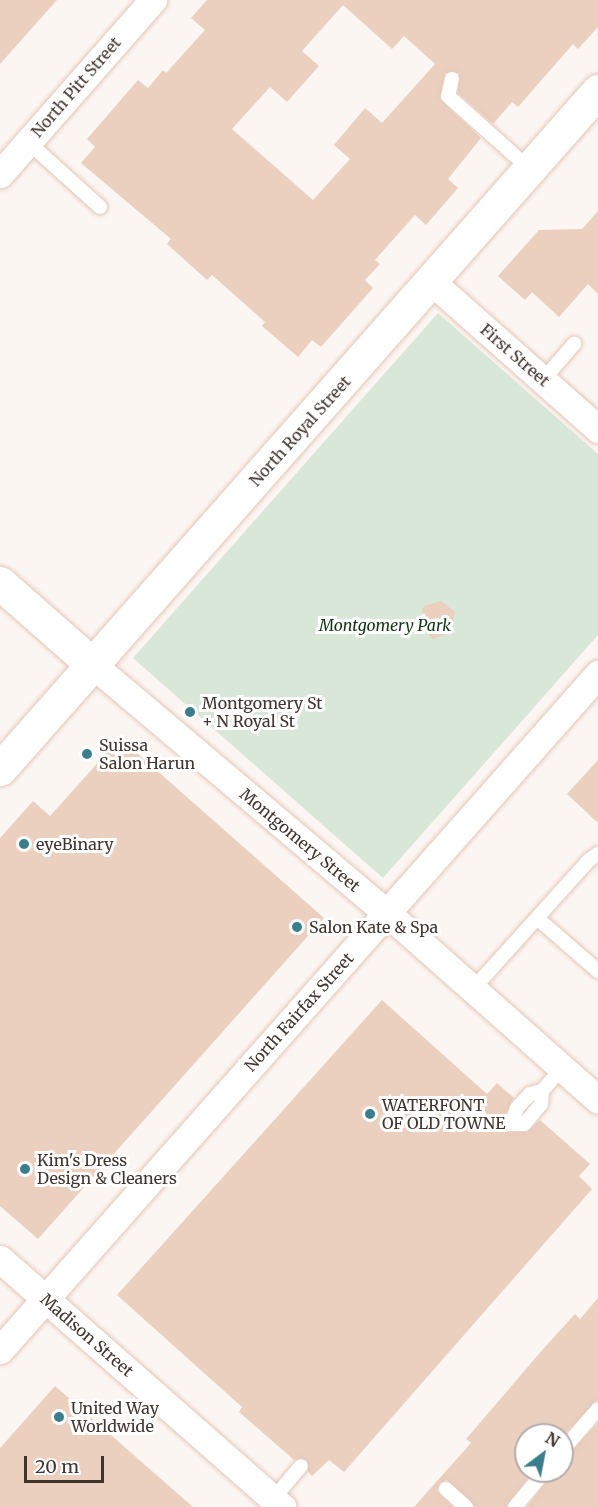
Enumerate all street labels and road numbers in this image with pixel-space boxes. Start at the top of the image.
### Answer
street label: North Pitt Street [27,33,125,141]
street label: First Street [476,320,554,390]
street label: North Royal Street [245,372,355,490]
street label: Montgomery Street [236,784,364,896]
street label: North Fairfax Street [241,949,357,1075]
street label: Madison Street [37,1289,137,1381]

